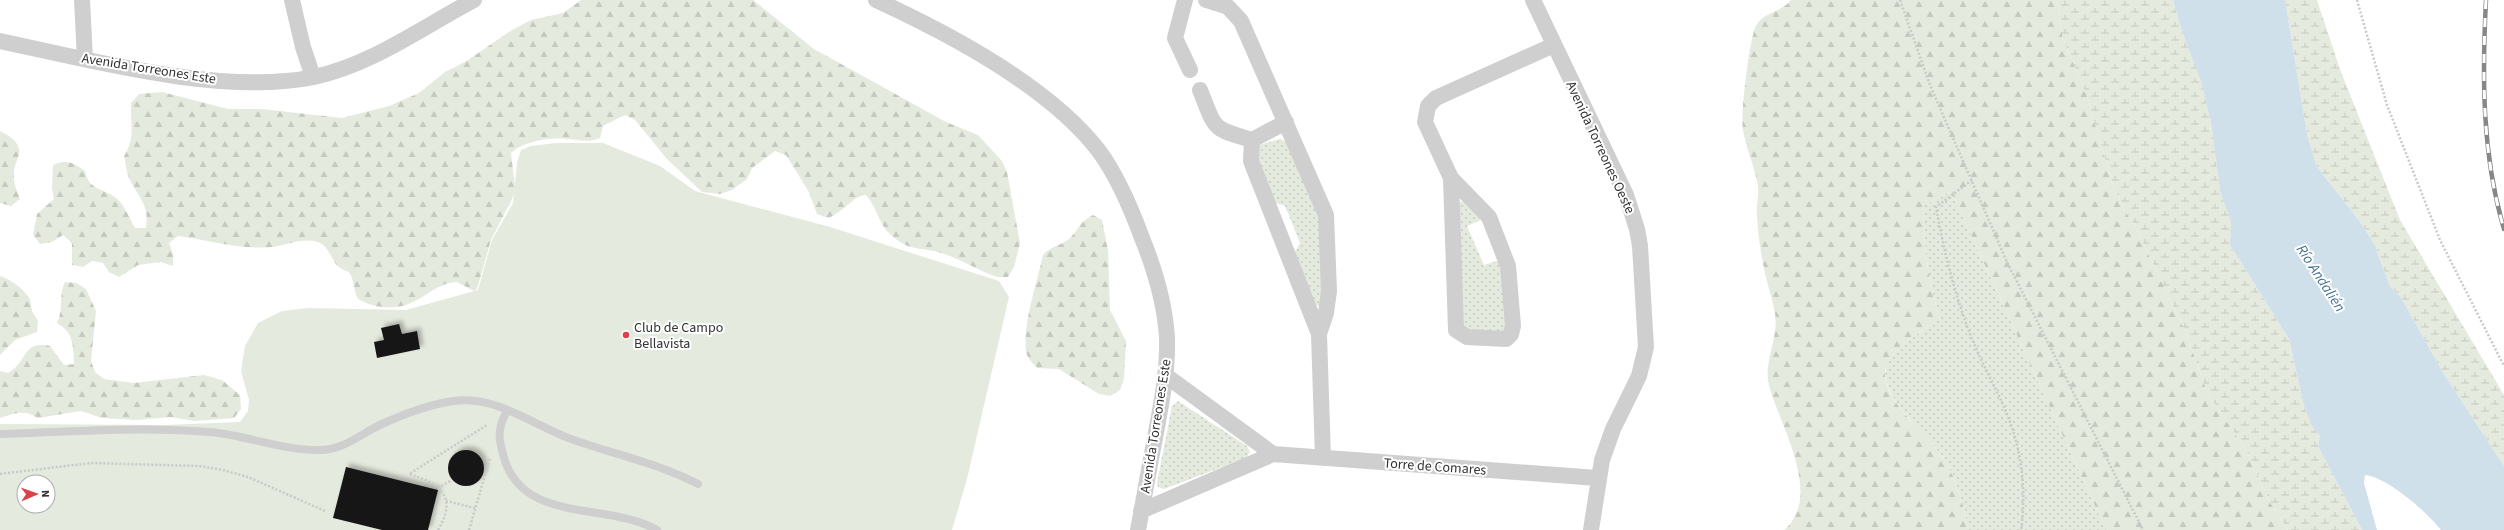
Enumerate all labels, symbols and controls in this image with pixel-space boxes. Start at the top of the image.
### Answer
street label: Avenida Torreones Este [80,49,217,89]
street label: Avenida Torreones Oeste [1560,78,1640,217]
water label: Río Andalién [2291,240,2350,316]
place label: Club de Campo Bellavista [634,318,723,354]
marker: Club de Campo Bellavista [621,330,631,340]
street label: Avenida Torreones Este [1136,358,1176,495]
street label: Torre de Comares [1383,453,1487,481]
north arrow [16,474,56,514]
text: N [38,490,53,498]

